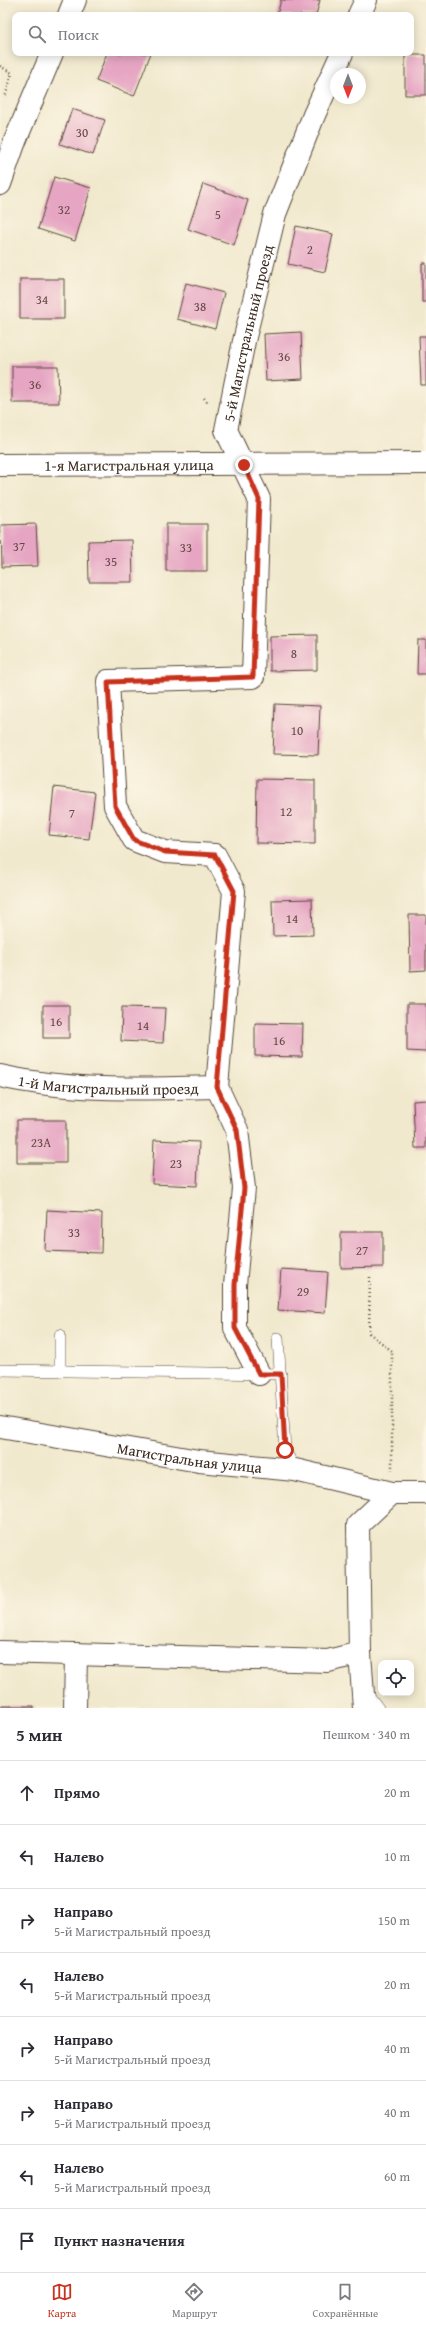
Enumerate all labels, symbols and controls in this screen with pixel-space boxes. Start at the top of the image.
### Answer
search box [12,12,414,56]
icon: search [26,23,48,45]
text: Поиск [58,24,99,45]
north arrow [330,68,366,104]
house number: 30 [76,123,88,142]
house number: 32 [58,200,70,219]
house number: 5 [215,205,221,224]
house number: 2 [307,240,313,259]
street label: 5-й Магистральный проезд [217,242,278,423]
house number: 34 [36,290,48,309]
house number: 38 [194,297,206,316]
house number: 36 [278,347,290,366]
house number: 36 [29,375,41,394]
street label: 1-я Магистральная улица [44,453,215,475]
route end [235,456,253,474]
house number: 37 [13,537,25,556]
house number: 33 [180,538,192,557]
house number: 35 [105,552,117,571]
house number: 8 [291,644,297,663]
house number: 10 [291,721,303,740]
house number: 12 [280,802,292,821]
house number: 7 [69,804,75,823]
house number: 14 [286,909,298,928]
house number: 16 [50,1012,62,1031]
house number: 14 [137,1016,149,1035]
house number: 16 [273,1031,285,1050]
street label: 1-й Магистральный проезд [16,1069,199,1099]
house number: 23А [31,1133,51,1152]
house number: 23 [170,1154,182,1173]
house number: 33 [68,1223,80,1242]
house number: 27 [356,1241,368,1260]
house number: 29 [297,1282,309,1301]
street label: Магистральная улица [116,1437,264,1477]
route start [276,1441,294,1459]
map controls [378,1660,414,1696]
button: locate [378,1660,414,1696]
text: 5 мин [16,1722,62,1747]
text: Пешком · 340 m [323,1725,410,1744]
icon: ahead [16,1782,38,1804]
text: Прямо [54,1782,100,1803]
text: 20 m [384,1783,410,1802]
icon: left [16,1846,38,1868]
text: Налево [54,1846,104,1867]
text: 10 m [384,1847,410,1866]
text: Направо [54,1901,113,1922]
icon: right [16,1910,38,1932]
text: 150 m [378,1911,410,1930]
text: 5-й Магистральный проезд [54,1922,211,1941]
text: Налево [54,1965,104,1986]
icon: left [16,1974,38,1996]
text: 20 m [384,1975,410,1994]
text: 5-й Магистральный проезд [54,1986,211,2005]
text: Направо [54,2029,113,2050]
icon: right [16,2038,38,2060]
text: 40 m [384,2039,410,2058]
text: 5-й Магистральный проезд [54,2050,211,2069]
text: Направо [54,2093,113,2114]
icon: right [16,2102,38,2124]
text: 40 m [384,2103,410,2122]
text: 5-й Магистральный проезд [54,2114,211,2133]
text: Налево [54,2157,104,2178]
icon: left [16,2166,38,2188]
text: 60 m [384,2167,410,2186]
text: 5-й Магистральный проезд [54,2178,211,2197]
icon: arrive [16,2230,38,2252]
text: Пункт назначения [54,2230,185,2251]
tab: Карта [48,2281,76,2321]
tab: Маршрут [172,2281,217,2321]
tab: Сохранённые [313,2281,378,2321]

